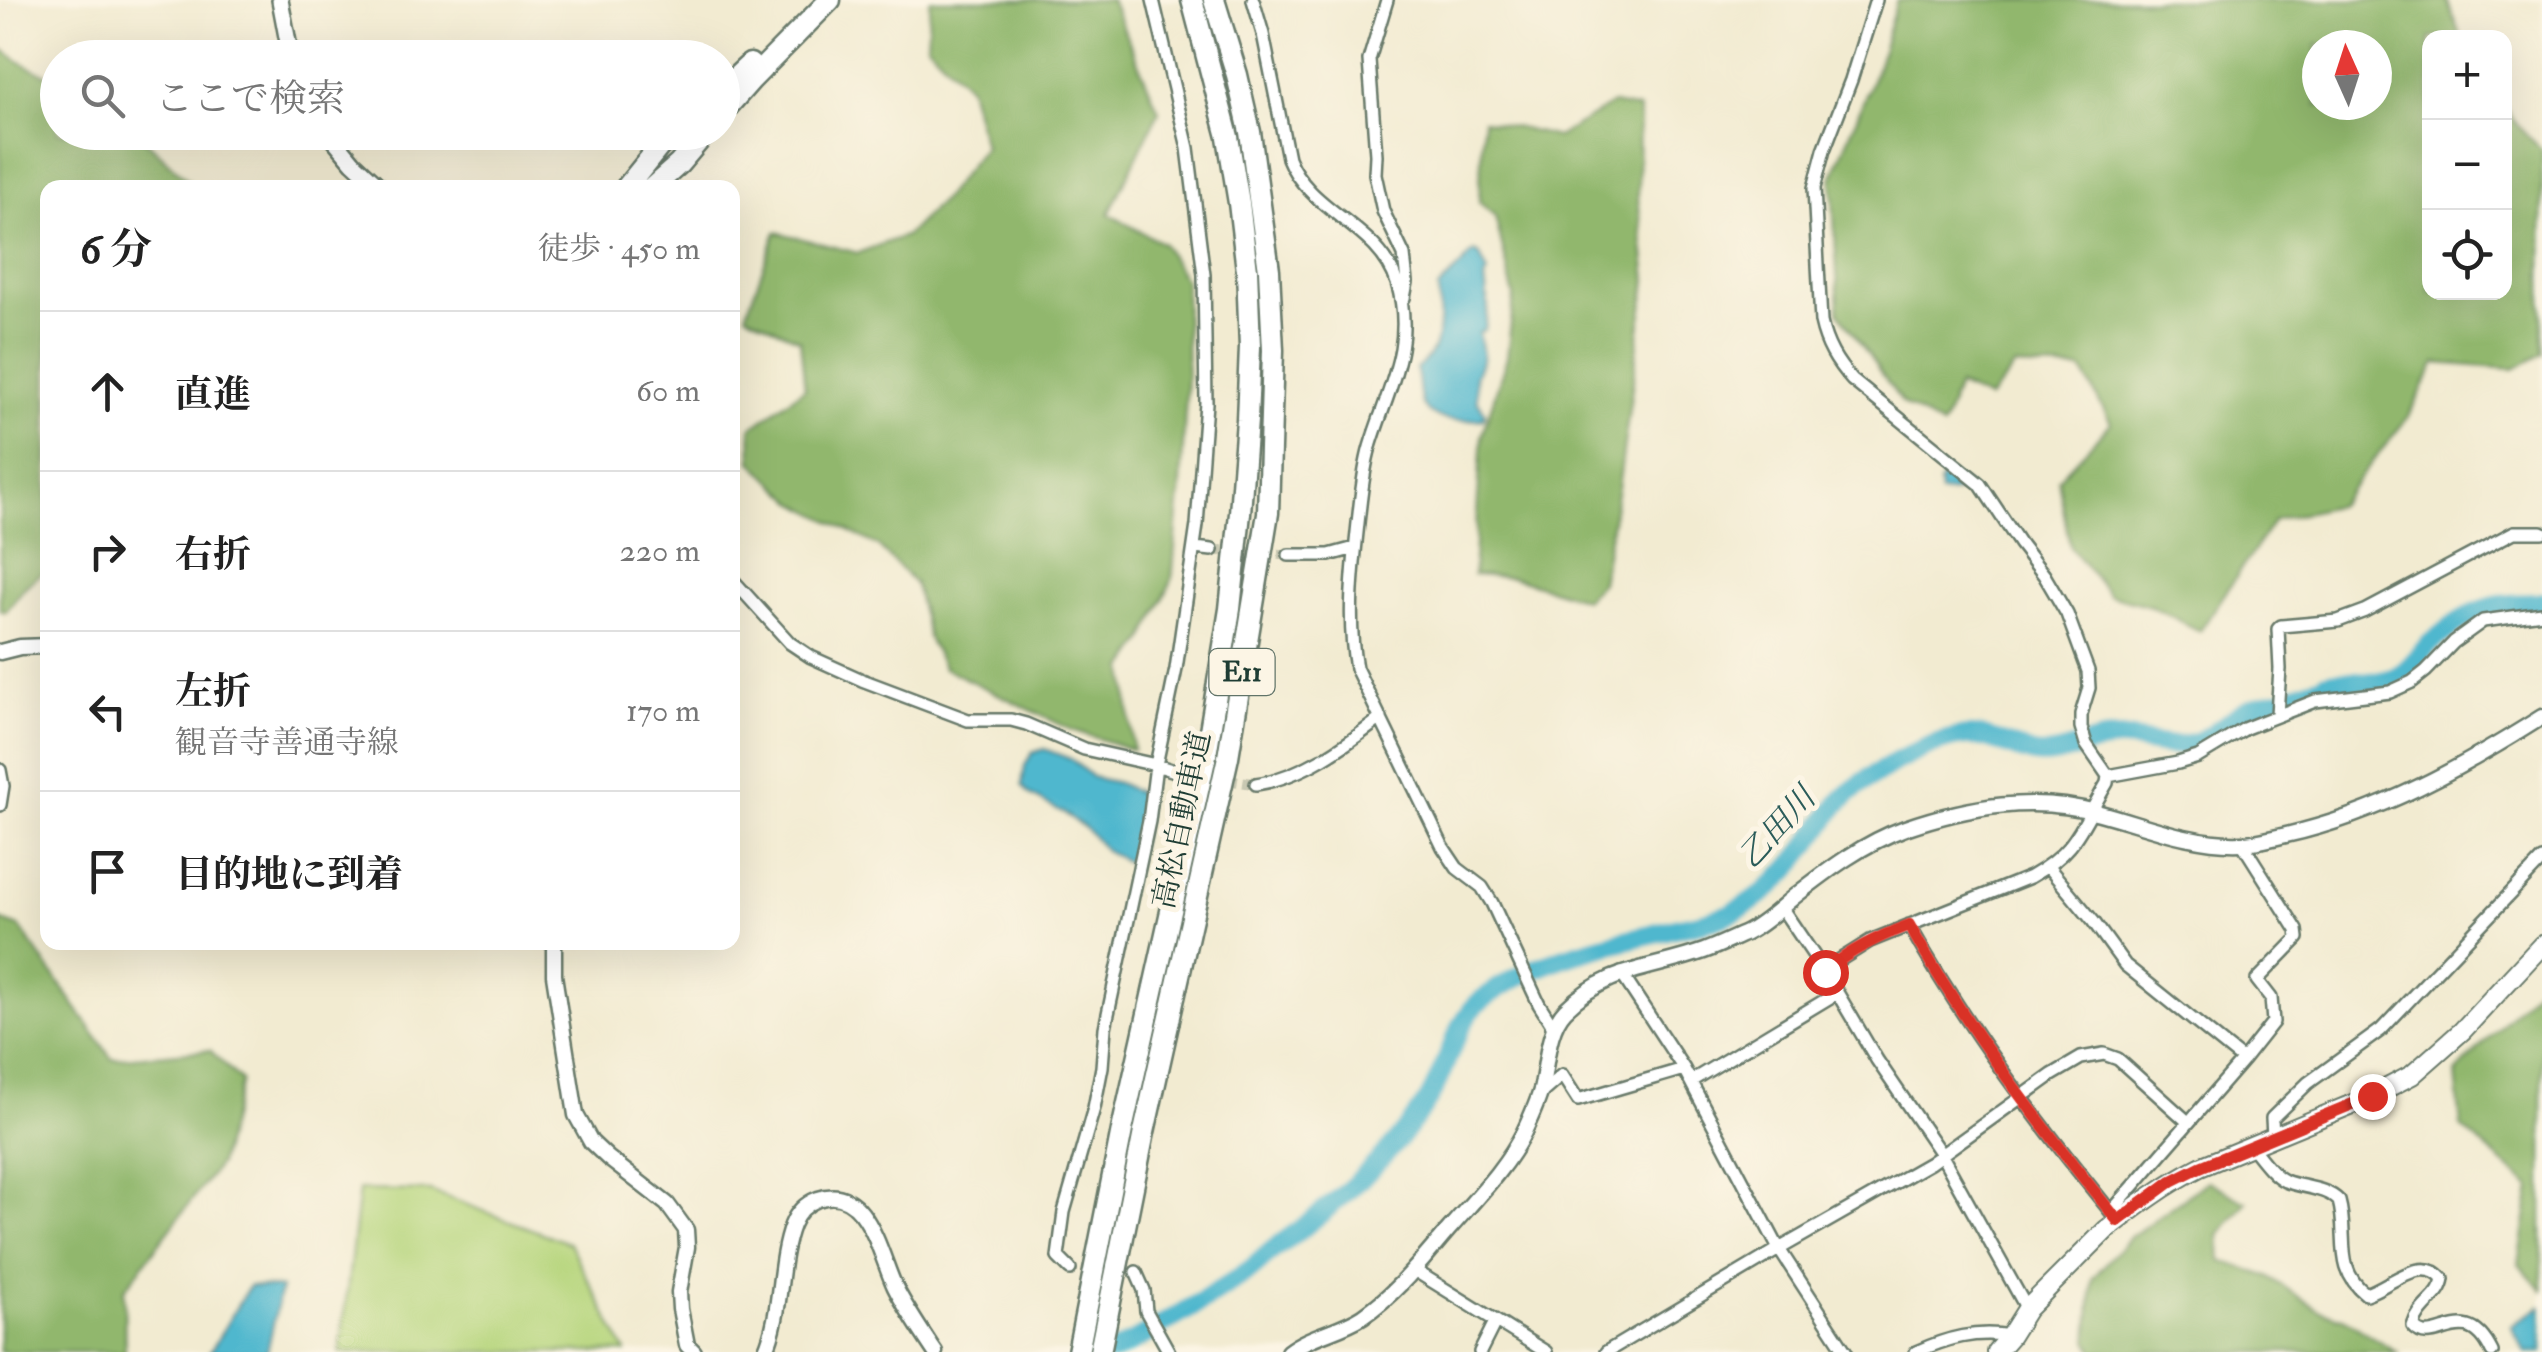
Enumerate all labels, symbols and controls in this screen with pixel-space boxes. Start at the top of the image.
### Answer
north arrow [2302,30,2392,120]
map controls [2422,30,2512,300]
button: + [2422,30,2512,120]
search box [40,40,740,150]
icon: search [75,68,130,123]
text: ここで検索 [155,75,345,123]
button: − [2422,120,2512,210]
button: locate [2422,210,2512,300]
text: 6 分 [80,224,152,276]
text: 徒歩 · 450 m [537,229,700,269]
icon: ahead [80,364,135,419]
text: 直進 [175,371,251,419]
text: 60 m [636,371,700,411]
icon: right [80,524,135,579]
text: 右折 [175,531,251,579]
text: 220 m [620,531,700,571]
road number: E11 [1210,649,1274,695]
text: 左折 [175,668,251,716]
icon: left [80,684,135,739]
text: 170 m [626,691,700,731]
text: 観音寺善通寺線 [175,723,399,763]
street label: 高松自動車道 [1145,728,1219,912]
water label: 乙田川 [1730,777,1826,877]
icon: arrive [80,844,135,899]
text: 目的地に到着 [175,851,403,899]
route start [1803,950,1849,996]
route end [2350,1074,2396,1120]

